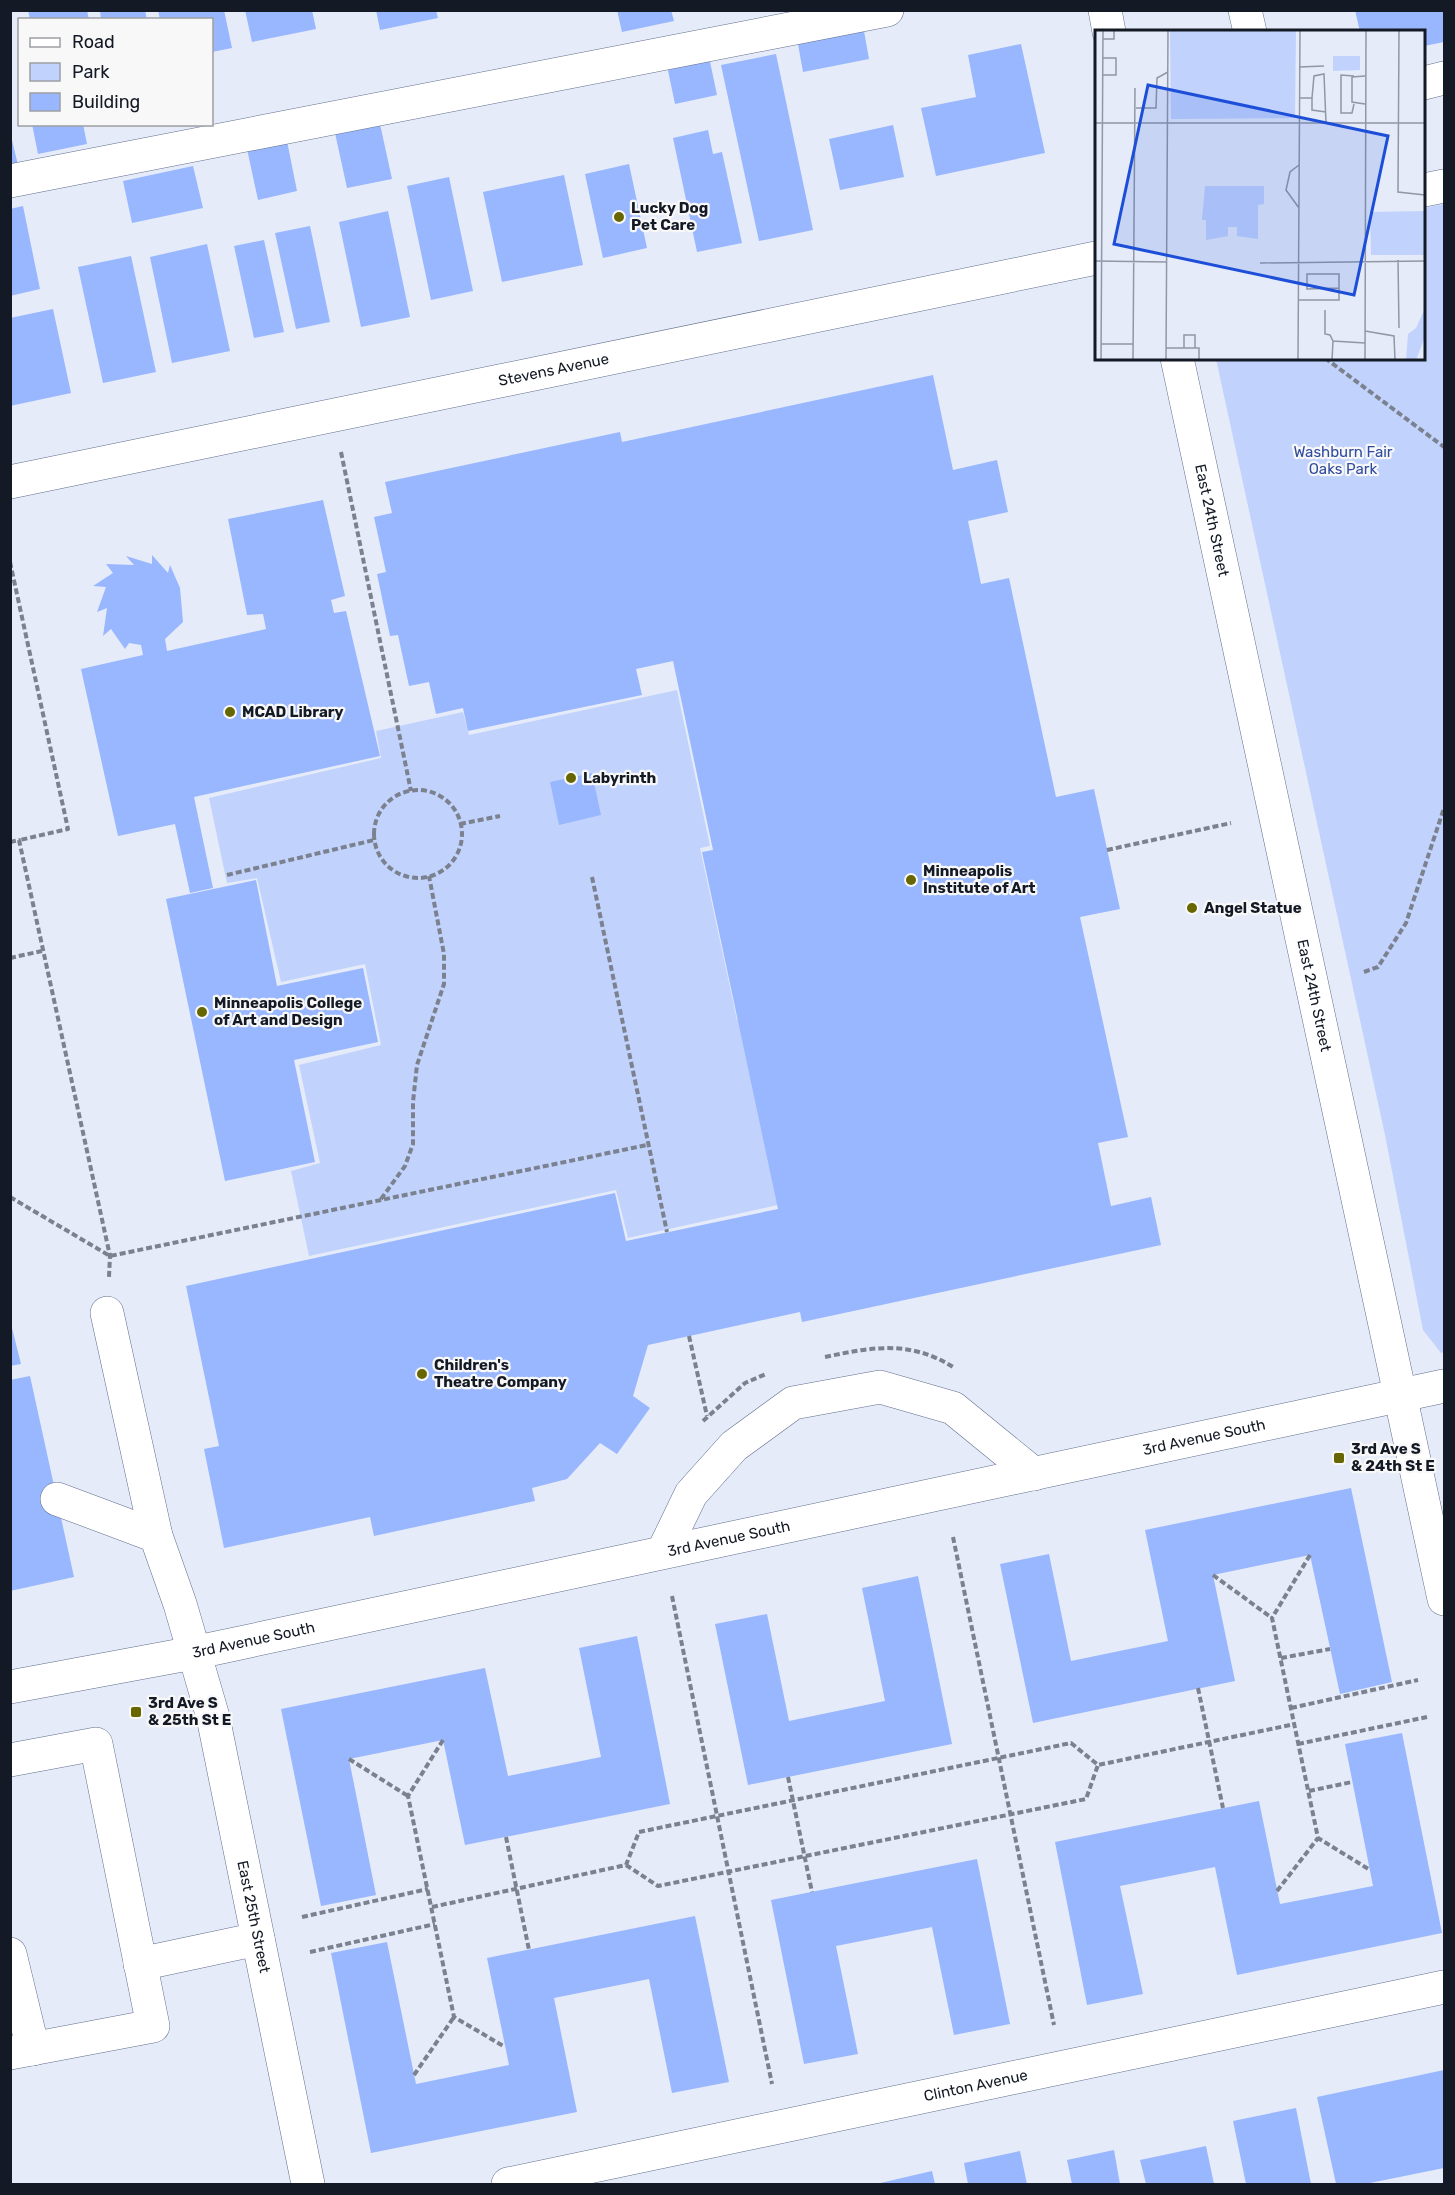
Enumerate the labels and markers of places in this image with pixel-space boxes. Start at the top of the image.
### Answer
place label: Lucky Dog Pet Care [631,199,708,234]
marker: Lucky Dog Pet Care [612,210,626,224]
place label: MCAD Library [242,703,344,721]
marker: MCAD Library [223,705,237,719]
place label: Labyrinth [583,769,656,787]
marker: Labyrinth [564,771,578,785]
place label: Minneapolis Institute of Art [923,862,1036,897]
marker: Minneapolis Institute of Art [904,873,918,887]
place label: Angel Statue [1204,899,1302,917]
marker: Angel Statue [1185,901,1199,915]
place label: Minneapolis College of Art and Design [214,994,362,1029]
marker: Minneapolis College of Art and Design [195,1005,209,1019]
place label: Children's Theatre Company [434,1356,567,1391]
marker: Children's Theatre Company [415,1367,429,1381]
place label: 3rd Ave S & 24th St E [1351,1440,1435,1475]
marker: 3rd Ave S & 24th St E [1332,1451,1346,1465]
place label: 3rd Ave S & 25th St E [148,1694,231,1729]
marker: 3rd Ave S & 25th St E [129,1705,143,1719]

